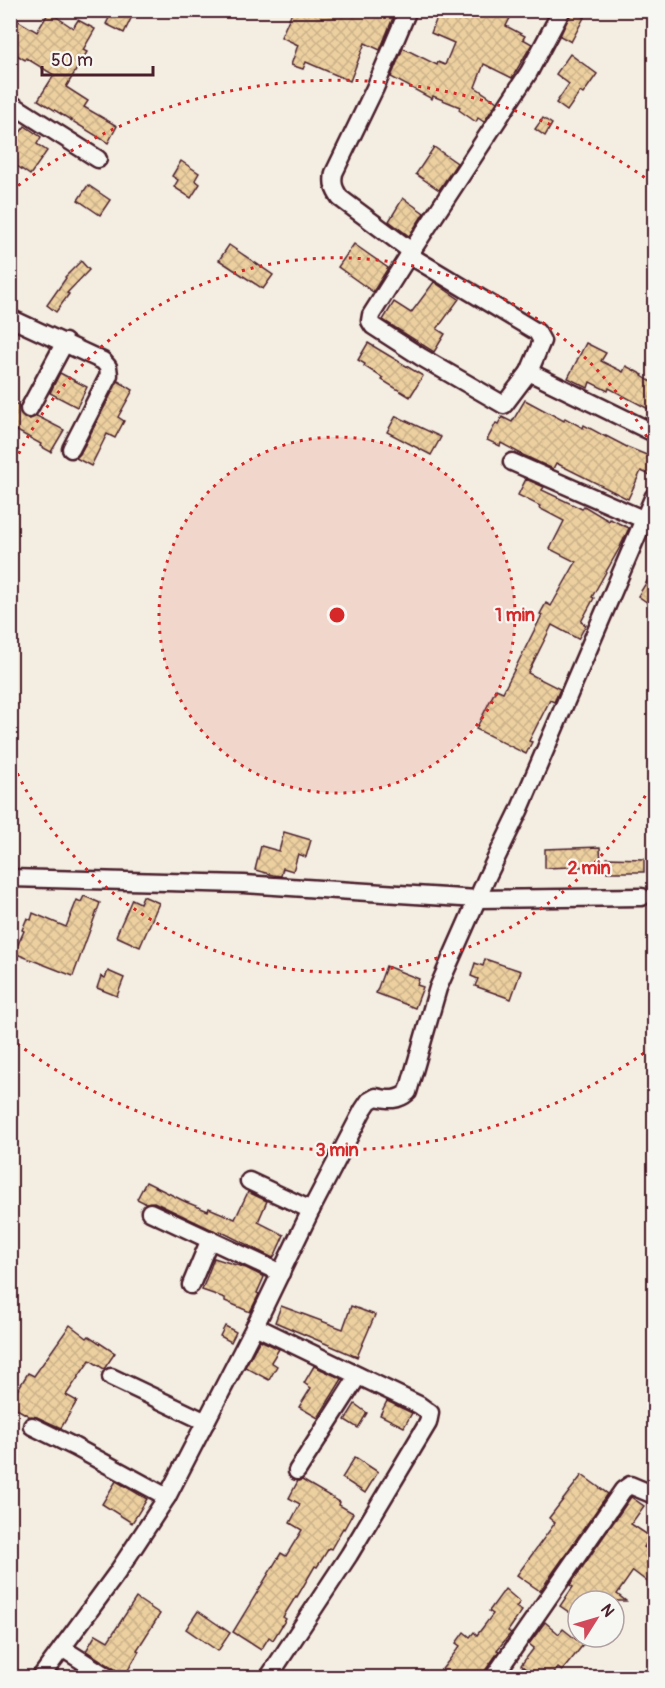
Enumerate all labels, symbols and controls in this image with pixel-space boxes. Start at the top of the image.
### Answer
scale bar [42,39,153,77]
text: 50 m [51,49,93,72]
text: 1 min [495,604,535,627]
centre of rings [327,605,347,625]
text: 2 min [567,857,611,880]
text: 3 min [315,1139,359,1162]
north arrow [566,1589,626,1649]
text: N [596,1600,619,1621]

